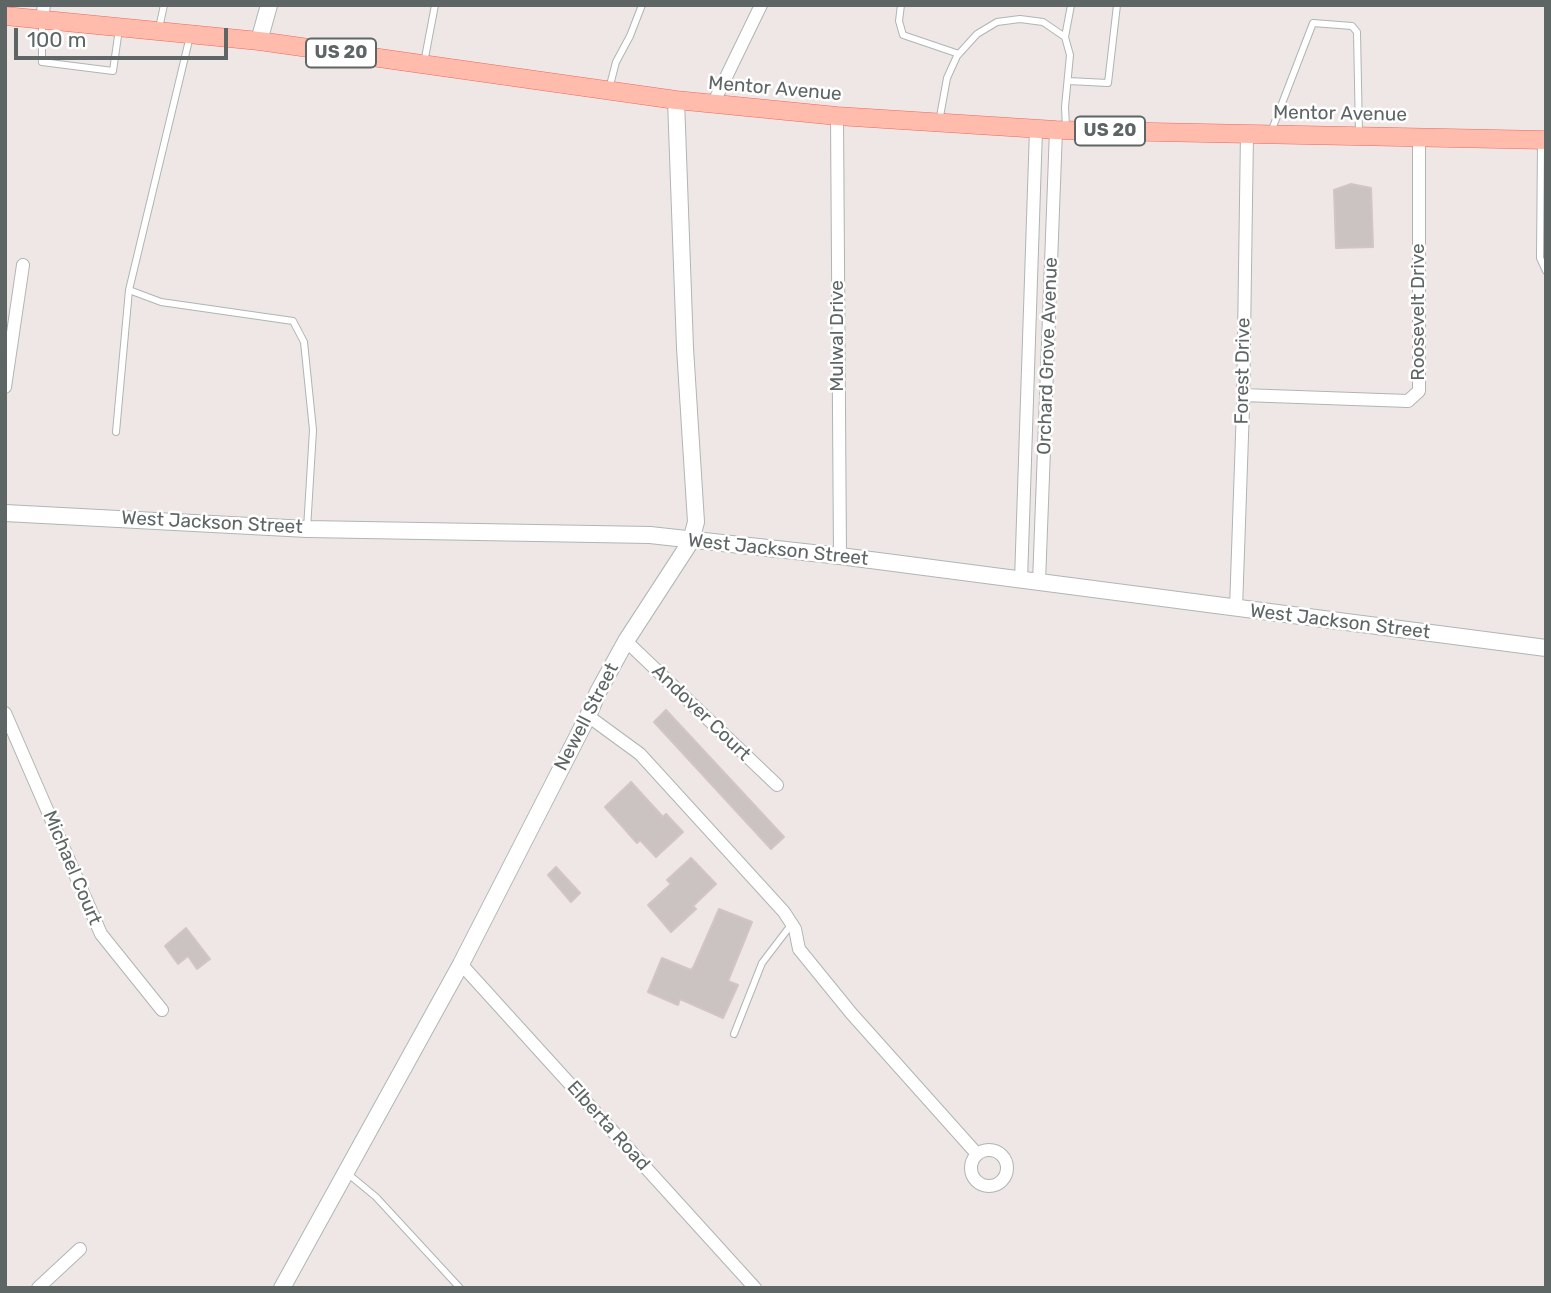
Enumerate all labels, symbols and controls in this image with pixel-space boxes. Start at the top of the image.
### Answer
scale bar [18,14,231,58]
text: 100 m [27,27,86,52]
road number: US 20 [306,38,376,68]
street label: Mentor Avenue [707,72,843,106]
street label: Mentor Avenue [1273,101,1407,127]
road number: US 20 [1075,116,1145,146]
street label: Roosevelt Drive [1408,243,1430,381]
street label: Orchard Grove Avenue [1033,257,1063,455]
street label: Mulwal Drive [827,280,849,392]
street label: Forest Drive [1231,317,1255,425]
street label: West Jackson Street [121,507,303,539]
street label: West Jackson Street [687,529,869,571]
street label: West Jackson Street [1249,600,1431,644]
street label: Newell Street [550,659,624,775]
street label: Andover Court [647,660,755,766]
street label: Michael Court [38,807,106,929]
street label: Elberta Road [562,1076,654,1176]

